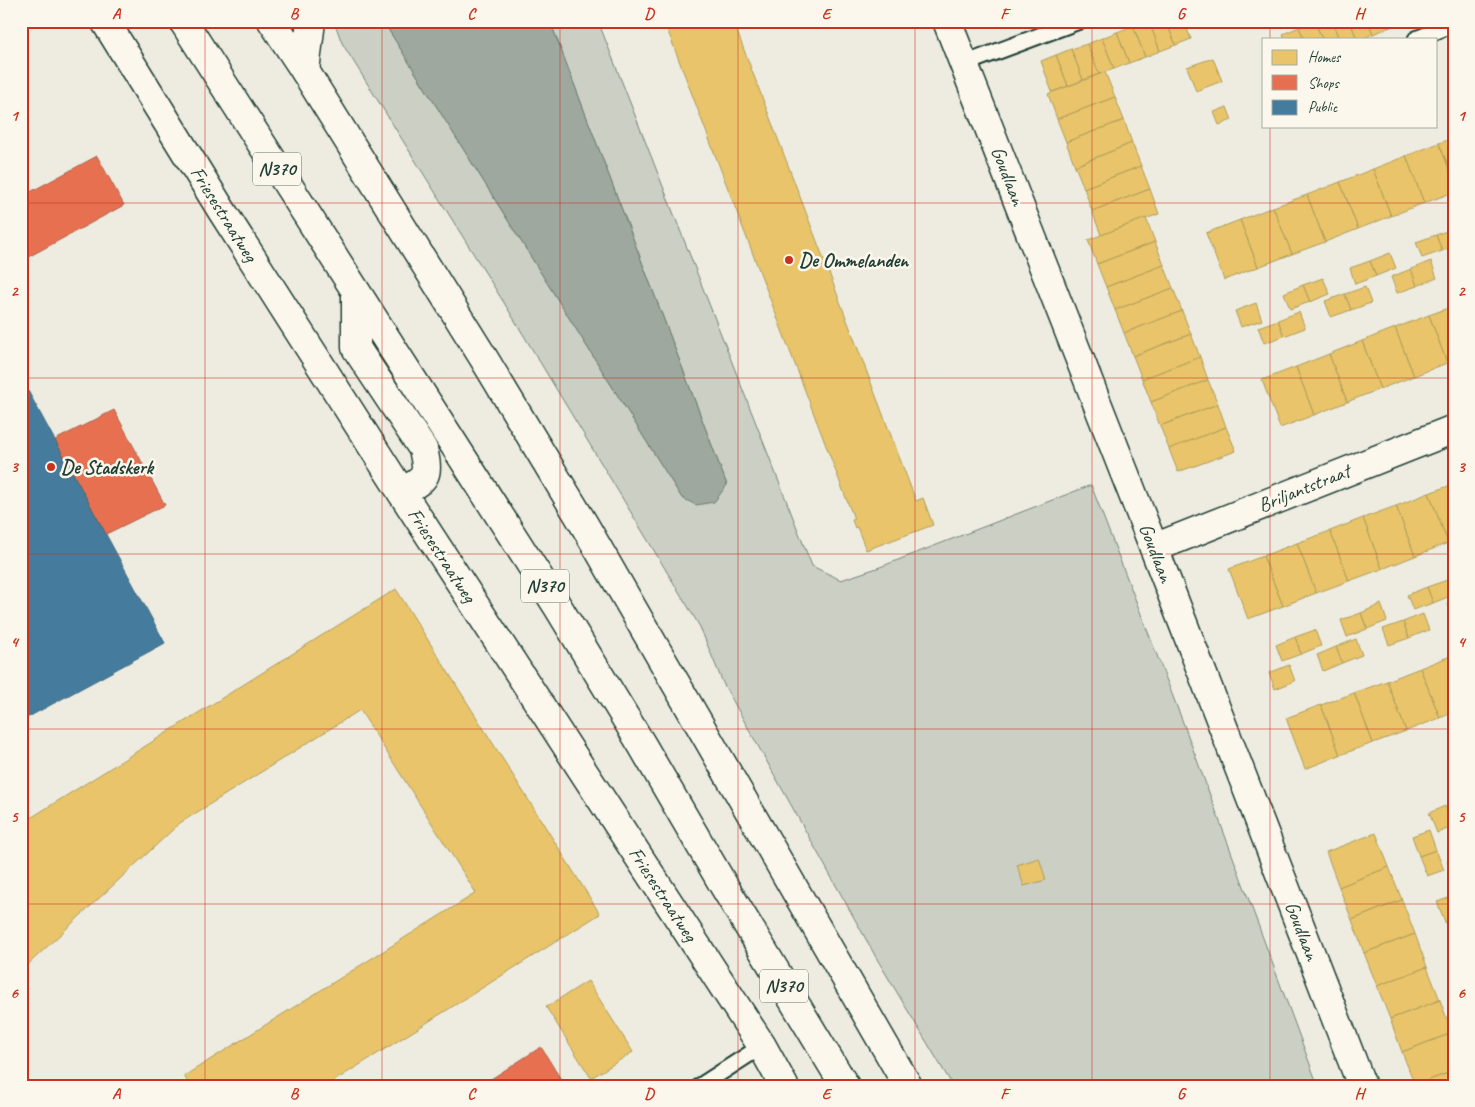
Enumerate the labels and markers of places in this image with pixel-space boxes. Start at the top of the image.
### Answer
place label: De Ommelanden [799,248,910,273]
marker: De Ommelanden [783,254,795,266]
place label: De Stadskerk [61,455,155,480]
marker: De Stadskerk [45,461,57,473]

